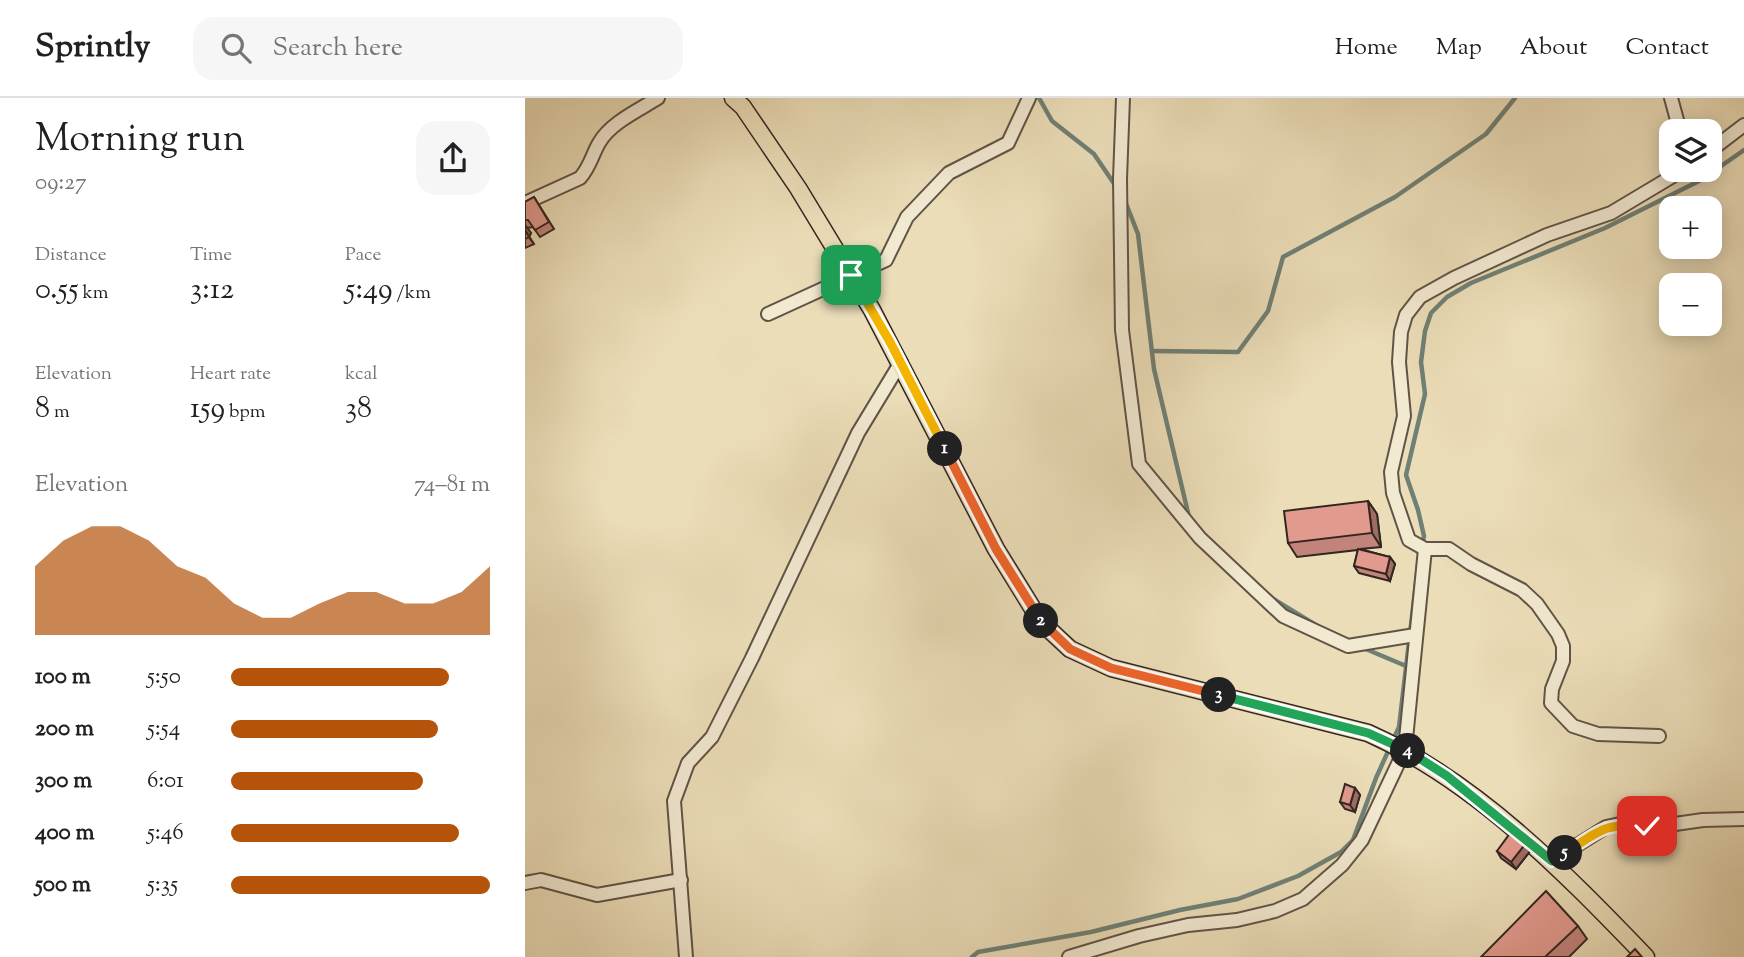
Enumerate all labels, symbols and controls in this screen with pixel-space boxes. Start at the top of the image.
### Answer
search box [193,17,683,80]
text: Sprintly [35,24,151,72]
icon: search [217,29,255,67]
text: Search here [273,30,403,67]
text: Home [1335,31,1398,65]
text: Map [1436,31,1482,65]
text: About [1520,31,1587,65]
text: Contact [1625,31,1709,65]
text: Morning run [35,114,245,168]
map controls [1659,119,1722,336]
button: layers [1659,119,1722,182]
button: share [416,121,490,195]
text: 09:27 [35,167,87,200]
button: + [1659,196,1722,259]
text: Distance [35,242,107,269]
text: Time [190,242,232,269]
text: Pace [345,242,381,269]
pin [821,245,881,305]
icon: arrive [832,256,870,294]
text: 0.55 [35,269,78,312]
text: 3:12 [190,269,234,312]
text: 5:49 [345,269,393,312]
button: − [1659,273,1722,336]
text: km [78,280,109,307]
text: /km [393,280,431,307]
text: Elevation [35,361,112,388]
text: Heart rate [190,361,271,388]
text: kcal [345,361,378,388]
text: 8 [35,388,50,431]
text: 159 [190,388,225,431]
text: 38 [345,388,372,431]
text: m [50,399,70,426]
text: bpm [225,399,266,426]
pin: 1 [927,432,963,466]
text: 1 [941,435,948,462]
text: Elevation [35,469,128,502]
text: 74–81 m [414,469,490,502]
pin: 2 [1023,603,1059,638]
text: 2 [1036,607,1045,634]
text: 100 m [35,661,91,694]
text: 5:50 [147,661,181,694]
pin: 3 [1201,678,1237,712]
text: 3 [1215,681,1222,708]
text: 200 m [35,713,94,746]
text: 5:54 [147,713,180,746]
pin: 4 [1391,734,1425,768]
text: 4 [1403,737,1412,764]
text: 300 m [35,765,92,798]
text: 6:01 [147,765,184,798]
pin [1617,796,1677,856]
icon: check [1628,807,1666,845]
text: 400 m [35,817,95,850]
text: 5:46 [147,817,184,850]
pin: 5 [1548,836,1583,870]
text: 5 [1561,839,1568,866]
text: 500 m [35,869,91,902]
text: 5:35 [147,869,178,902]

